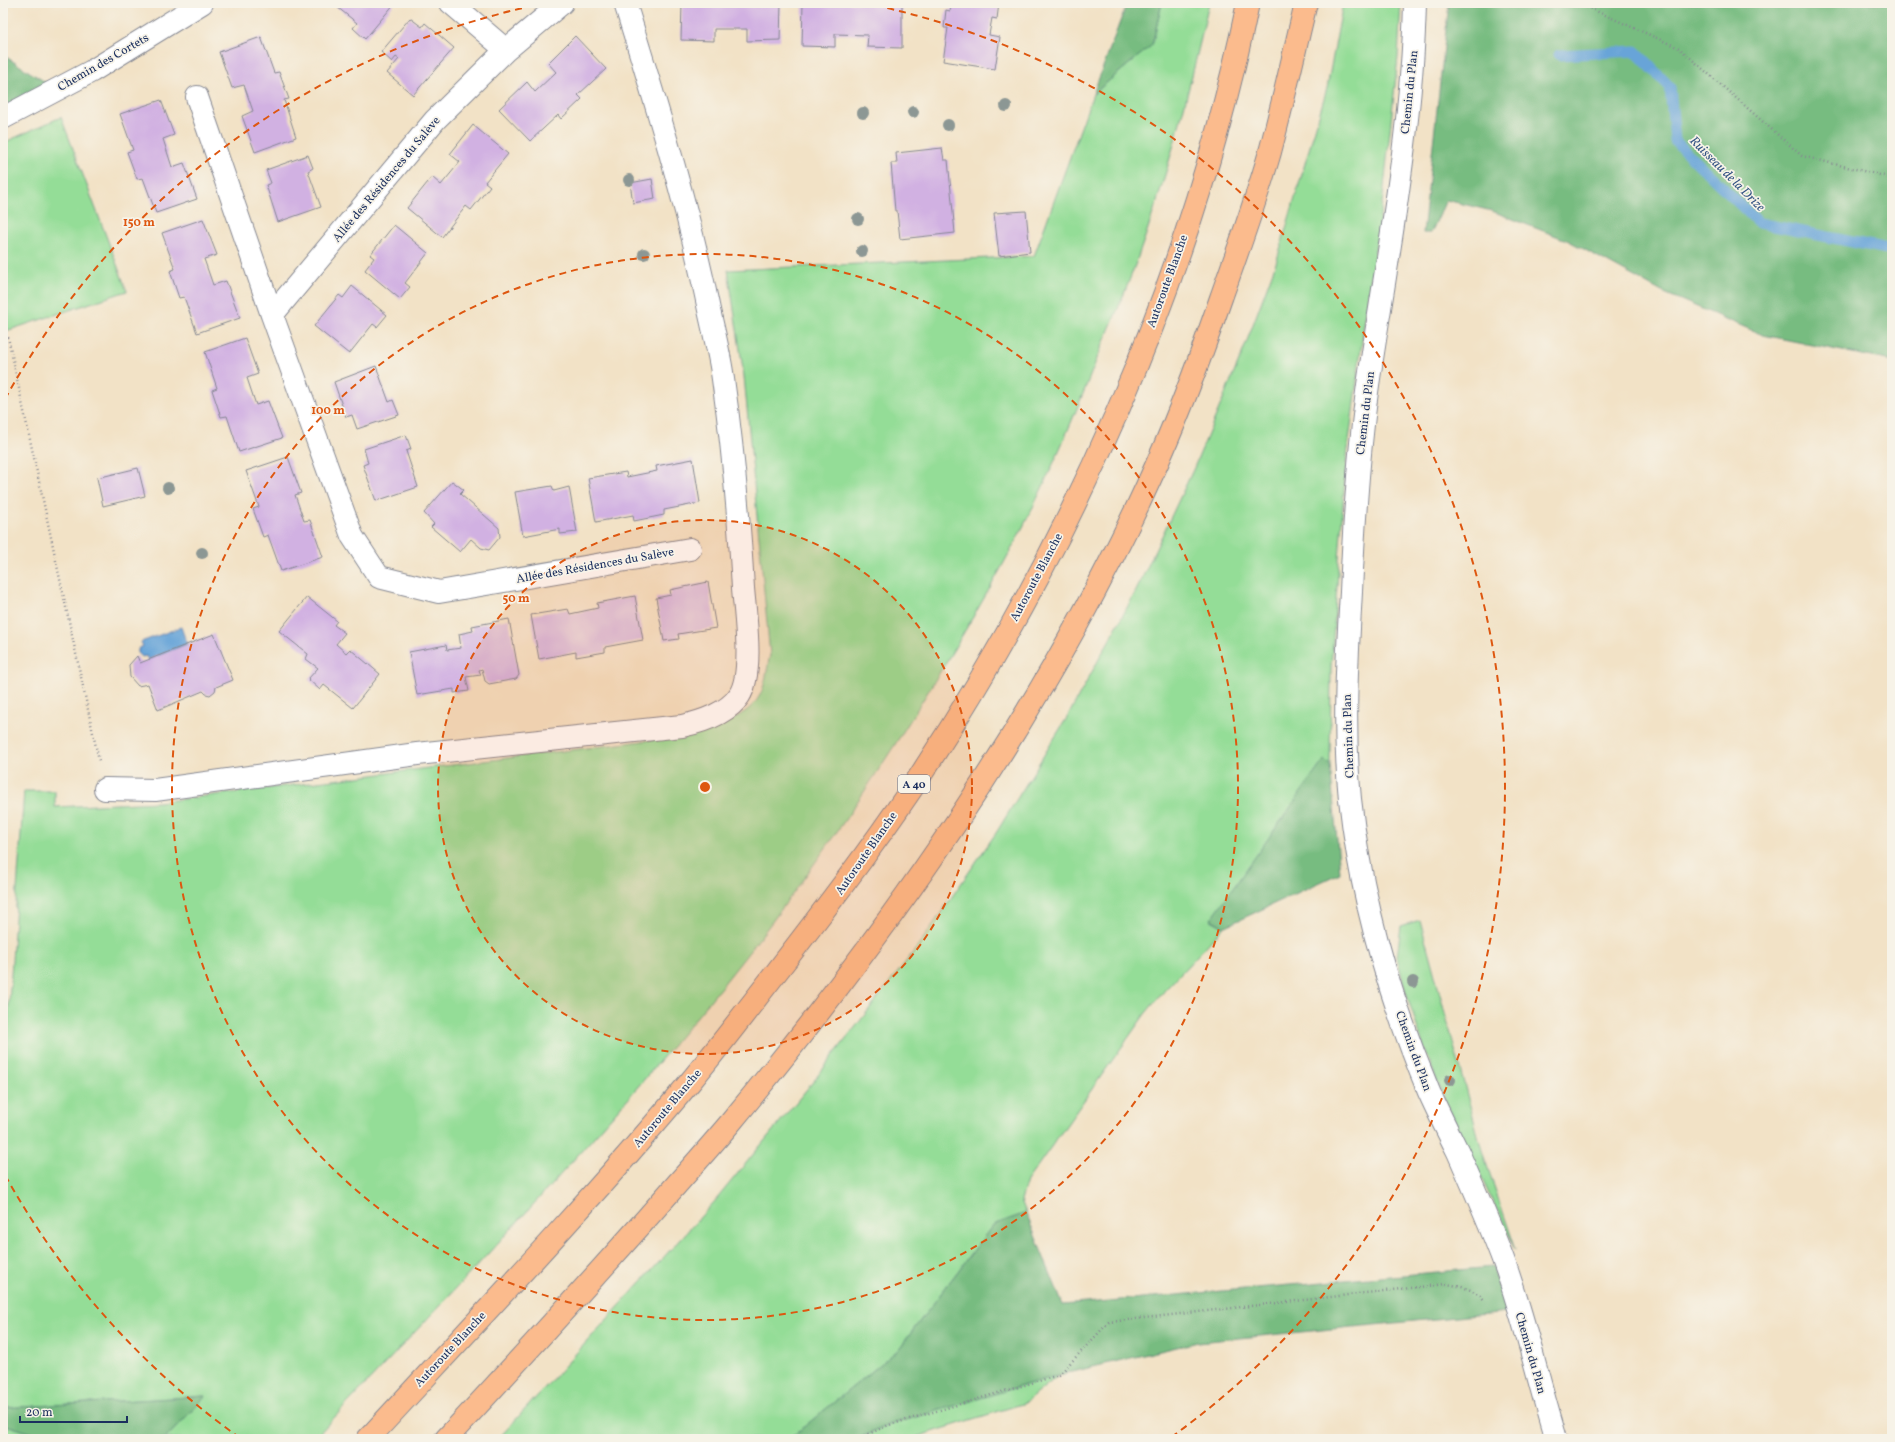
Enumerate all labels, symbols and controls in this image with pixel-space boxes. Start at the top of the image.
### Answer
street label: Chemin des Cortets [55,30,152,96]
street label: Chemin du Plan [1398,49,1422,135]
street label: Allée des Résidences du Salève [329,113,444,246]
water label: Ruisseau de la Drize [1685,133,1768,216]
text: 150 m [123,215,155,231]
street label: Autoroute Blanche [1144,232,1192,330]
street label: Chemin du Plan [1353,370,1379,456]
text: 100 m [311,403,345,419]
street label: Autoroute Blanche [1007,530,1067,624]
street label: Allée des Résidences du Salève [515,544,675,588]
text: 50 m [502,591,530,607]
street label: Chemin du Plan [1340,694,1358,778]
road number: A 40 [898,775,930,793]
centre of rings [698,780,712,794]
street label: Autoroute Blanche [832,809,902,898]
street label: Chemin du Plan [1391,1009,1435,1094]
street label: Autoroute Blanche [630,1066,706,1151]
street label: Autoroute Blanche [411,1308,490,1391]
street label: Chemin du Plan [1511,1311,1549,1396]
scale bar [20,1398,127,1424]
text: 20 m [26,1405,53,1421]

